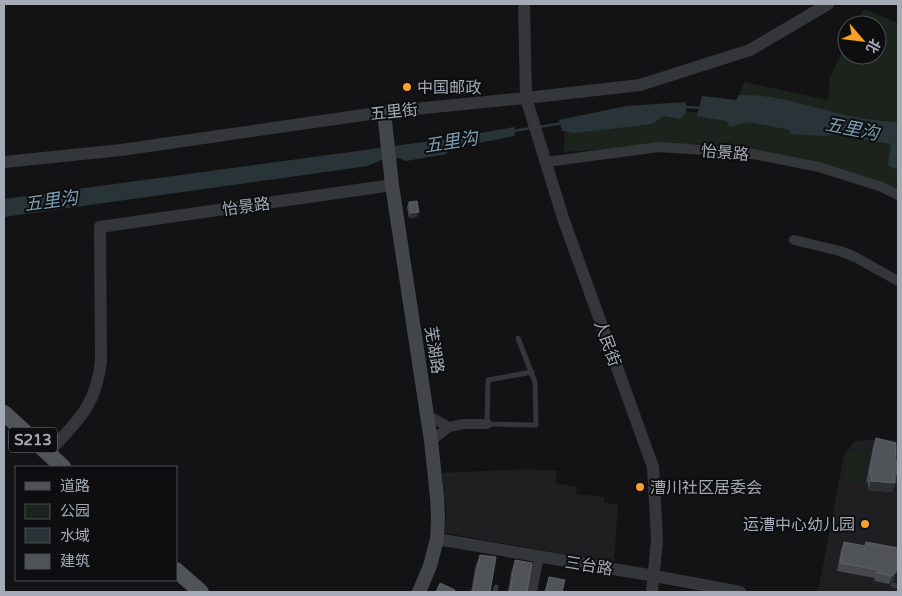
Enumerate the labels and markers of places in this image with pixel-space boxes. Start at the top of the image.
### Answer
place label: 中国邮政 [417,78,481,98]
marker: 中国邮政 [401,81,413,93]
place label: 漕川社区居委会 [650,478,762,498]
marker: 漕川社区居委会 [634,481,646,493]
place label: 运漕中心幼儿园 [743,515,855,535]
marker: 运漕中心幼儿园 [859,518,871,530]

